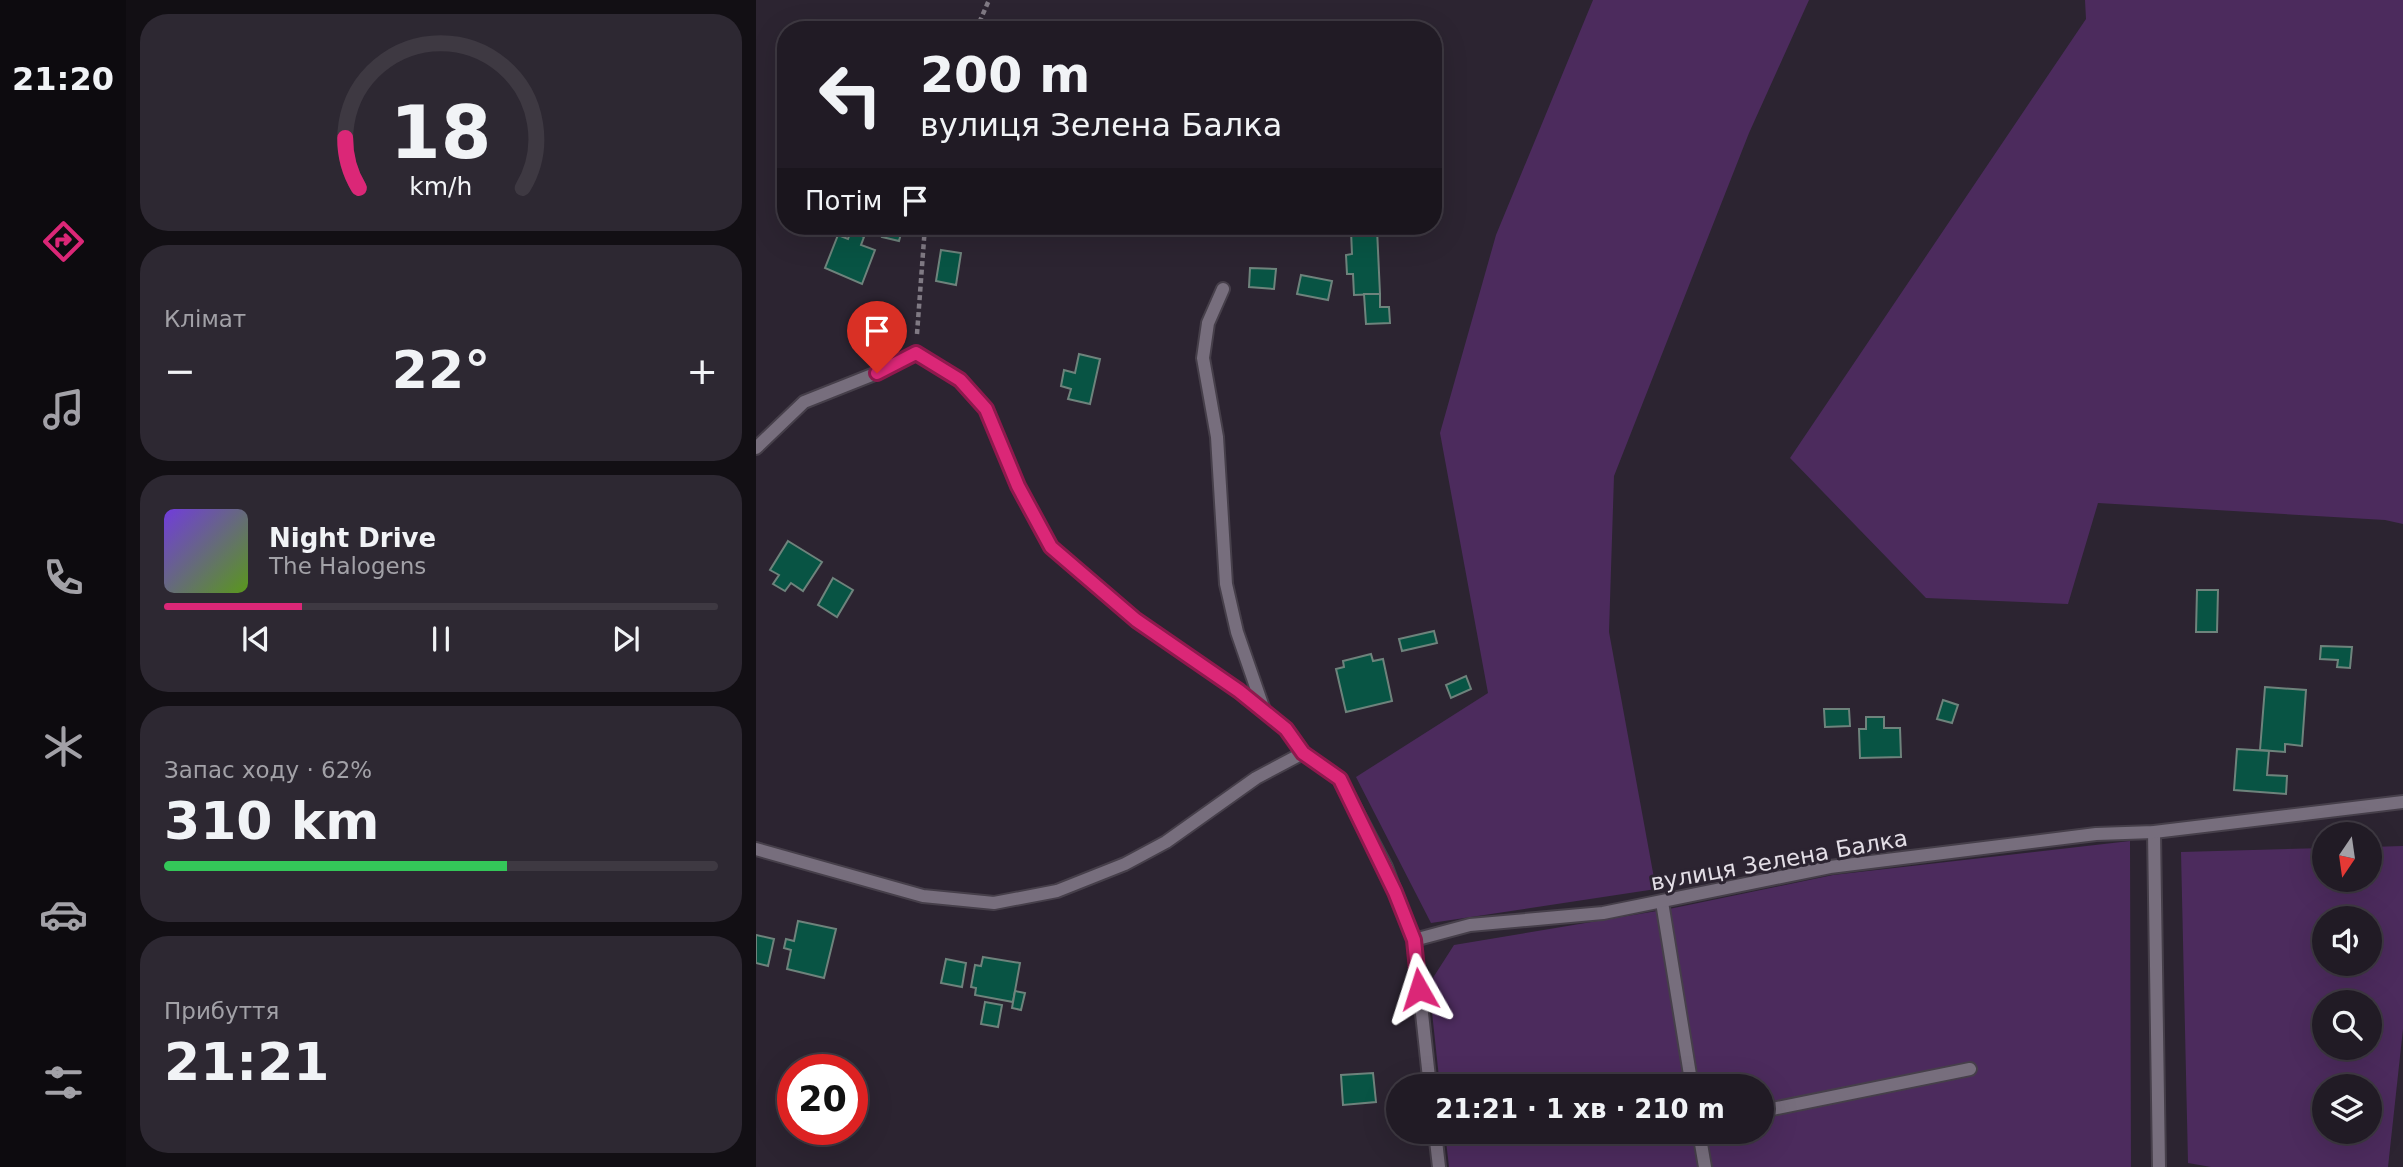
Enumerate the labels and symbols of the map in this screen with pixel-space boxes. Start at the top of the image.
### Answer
pin [847,301,907,373]
north arrow [2312,822,2382,892]
street label: вулиця Зелена Балка [1649,825,1909,895]
position arrow [1382,952,1456,1026]
speed limit sign: 20 [777,1054,868,1145]

